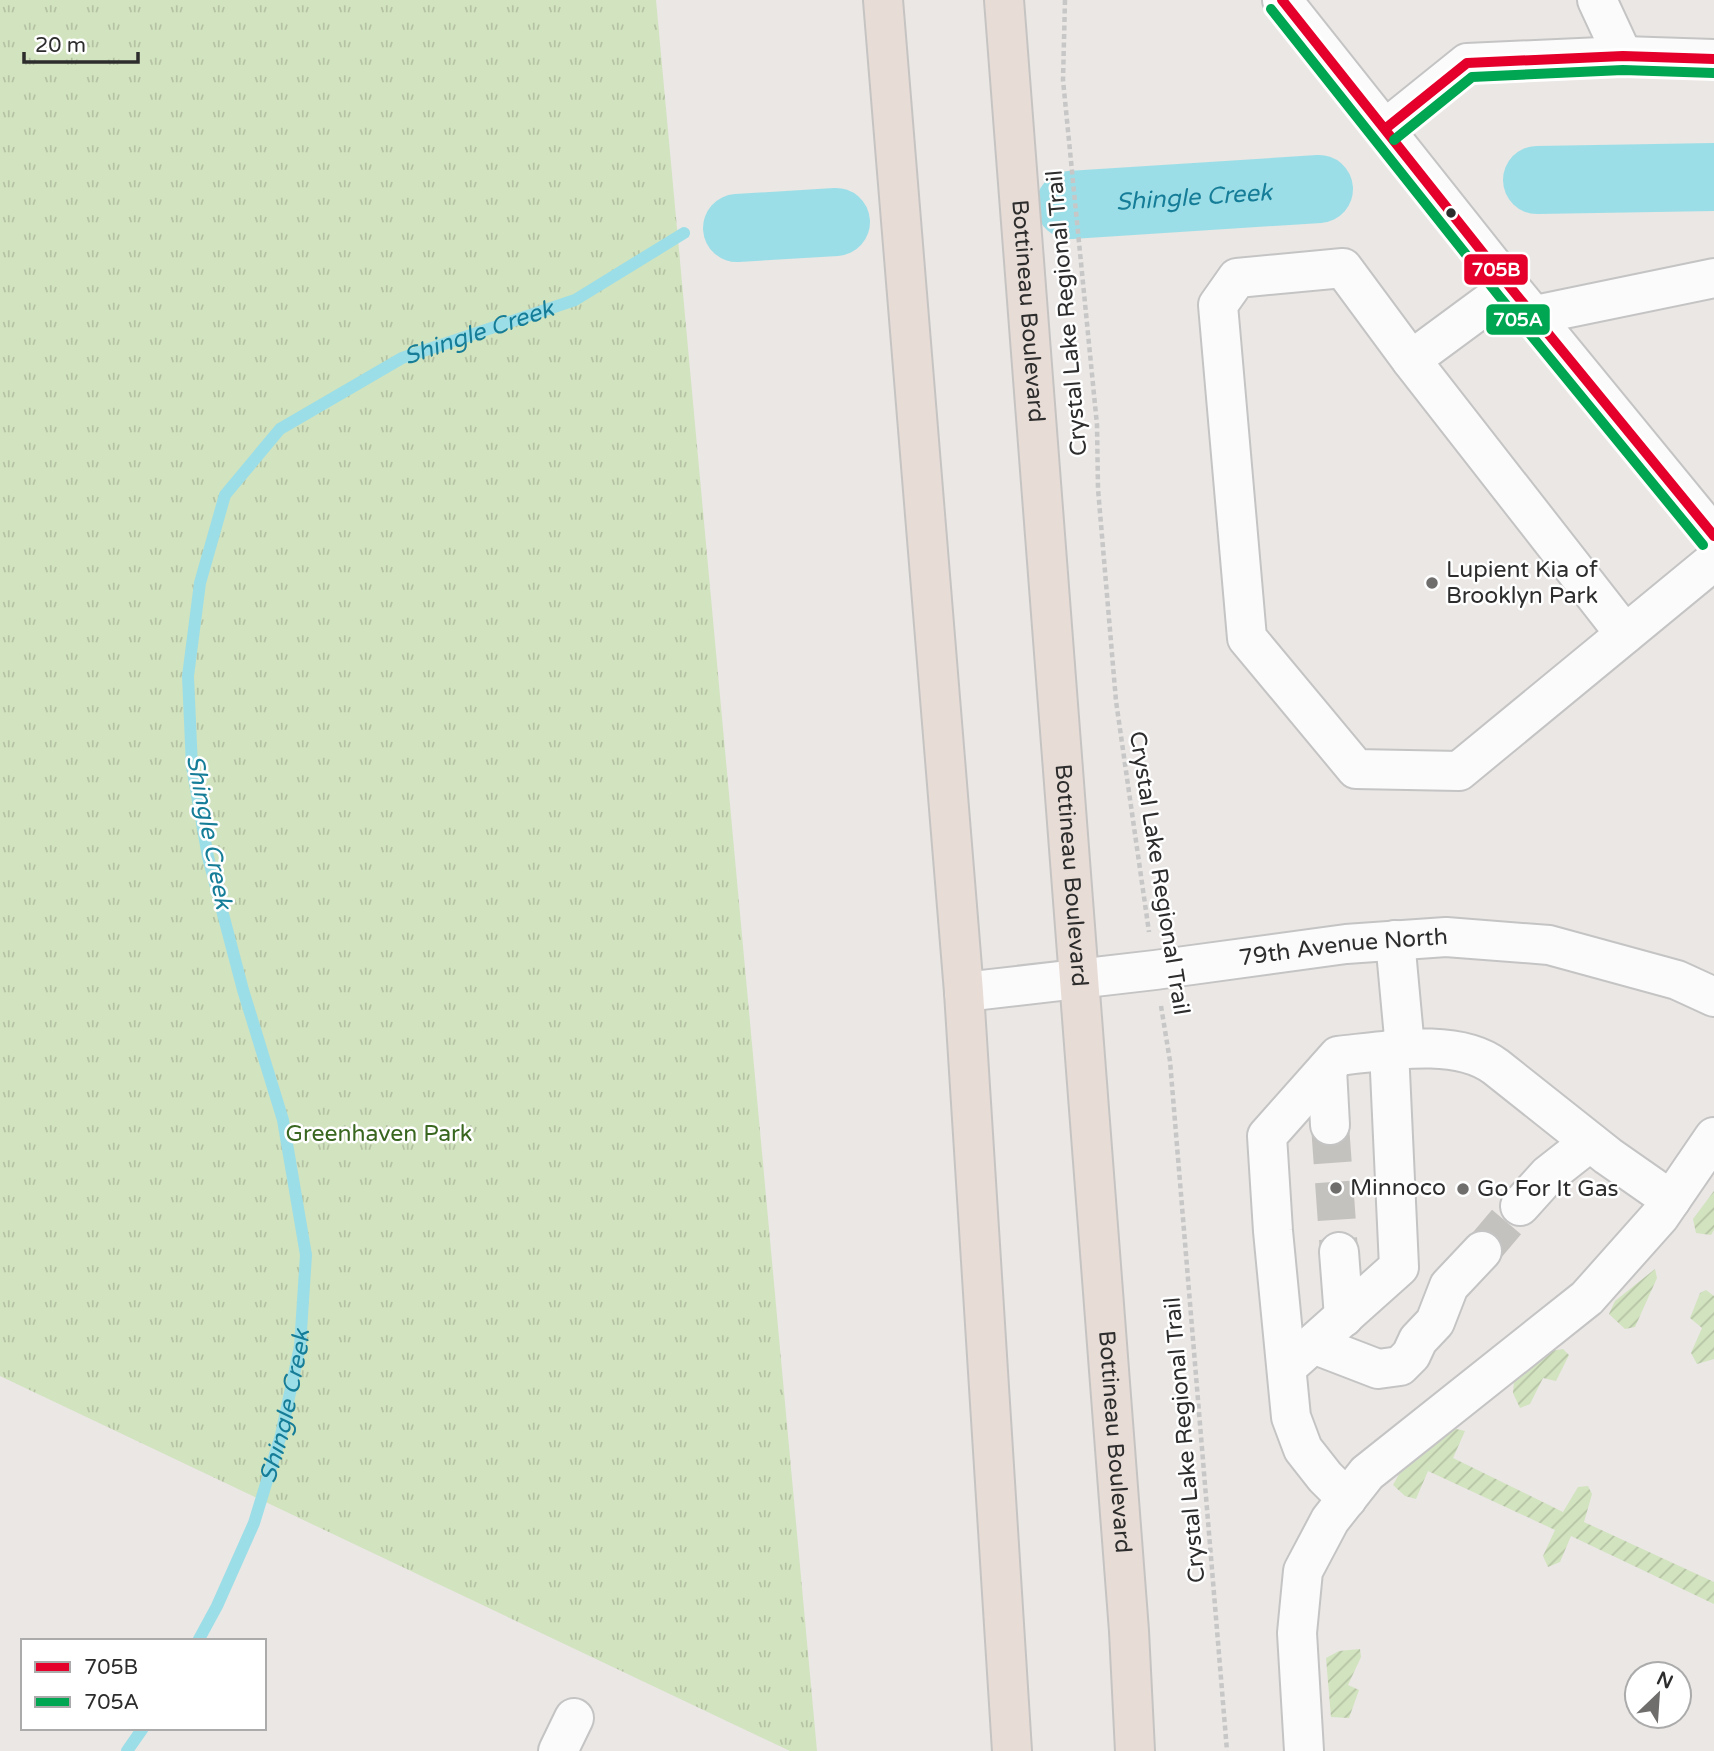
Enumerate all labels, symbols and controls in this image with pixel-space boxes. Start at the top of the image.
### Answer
scale bar [24,21,138,65]
text: 20 m [35,33,86,58]
street label: Crystal Lake Regional Trail [1041,169,1093,457]
water label: Shingle Creek [1115,177,1275,217]
street label: Bottineau Boulevard [1005,199,1050,424]
unlabelled marker [1444,206,1458,220]
line badge: 705B [1463,253,1529,286]
text: 705B [1472,259,1520,281]
water label: Shingle Creek [400,293,559,371]
line badge: 705A [1485,303,1551,336]
text: 705A [1493,309,1543,331]
place label: Lupient Kia of Brooklyn Park [1446,556,1598,610]
marker: Lupient Kia of Brooklyn Park [1424,575,1440,591]
street label: Crystal Lake Regional Trail [1123,729,1195,1017]
water label: Shingle Creek [180,752,239,913]
street label: Bottineau Boulevard [1049,763,1094,988]
street label: 79th Avenue North [1237,923,1449,972]
park label: Greenhaven Park [286,1120,472,1148]
place label: Minnoco [1350,1174,1446,1202]
place label: Go For It Gas [1477,1175,1619,1203]
marker: Minnoco [1328,1180,1344,1196]
marker: Go For It Gas [1455,1181,1471,1197]
street label: Crystal Lake Regional Trail [1159,1296,1211,1584]
water label: Shingle Creek [253,1327,316,1486]
street label: Bottineau Boulevard [1092,1329,1137,1554]
legend [21,1639,266,1730]
text: 705B [84,1655,138,1680]
north arrow [1623,1660,1693,1730]
text: N [1653,1667,1676,1694]
text: 705A [84,1690,139,1715]

